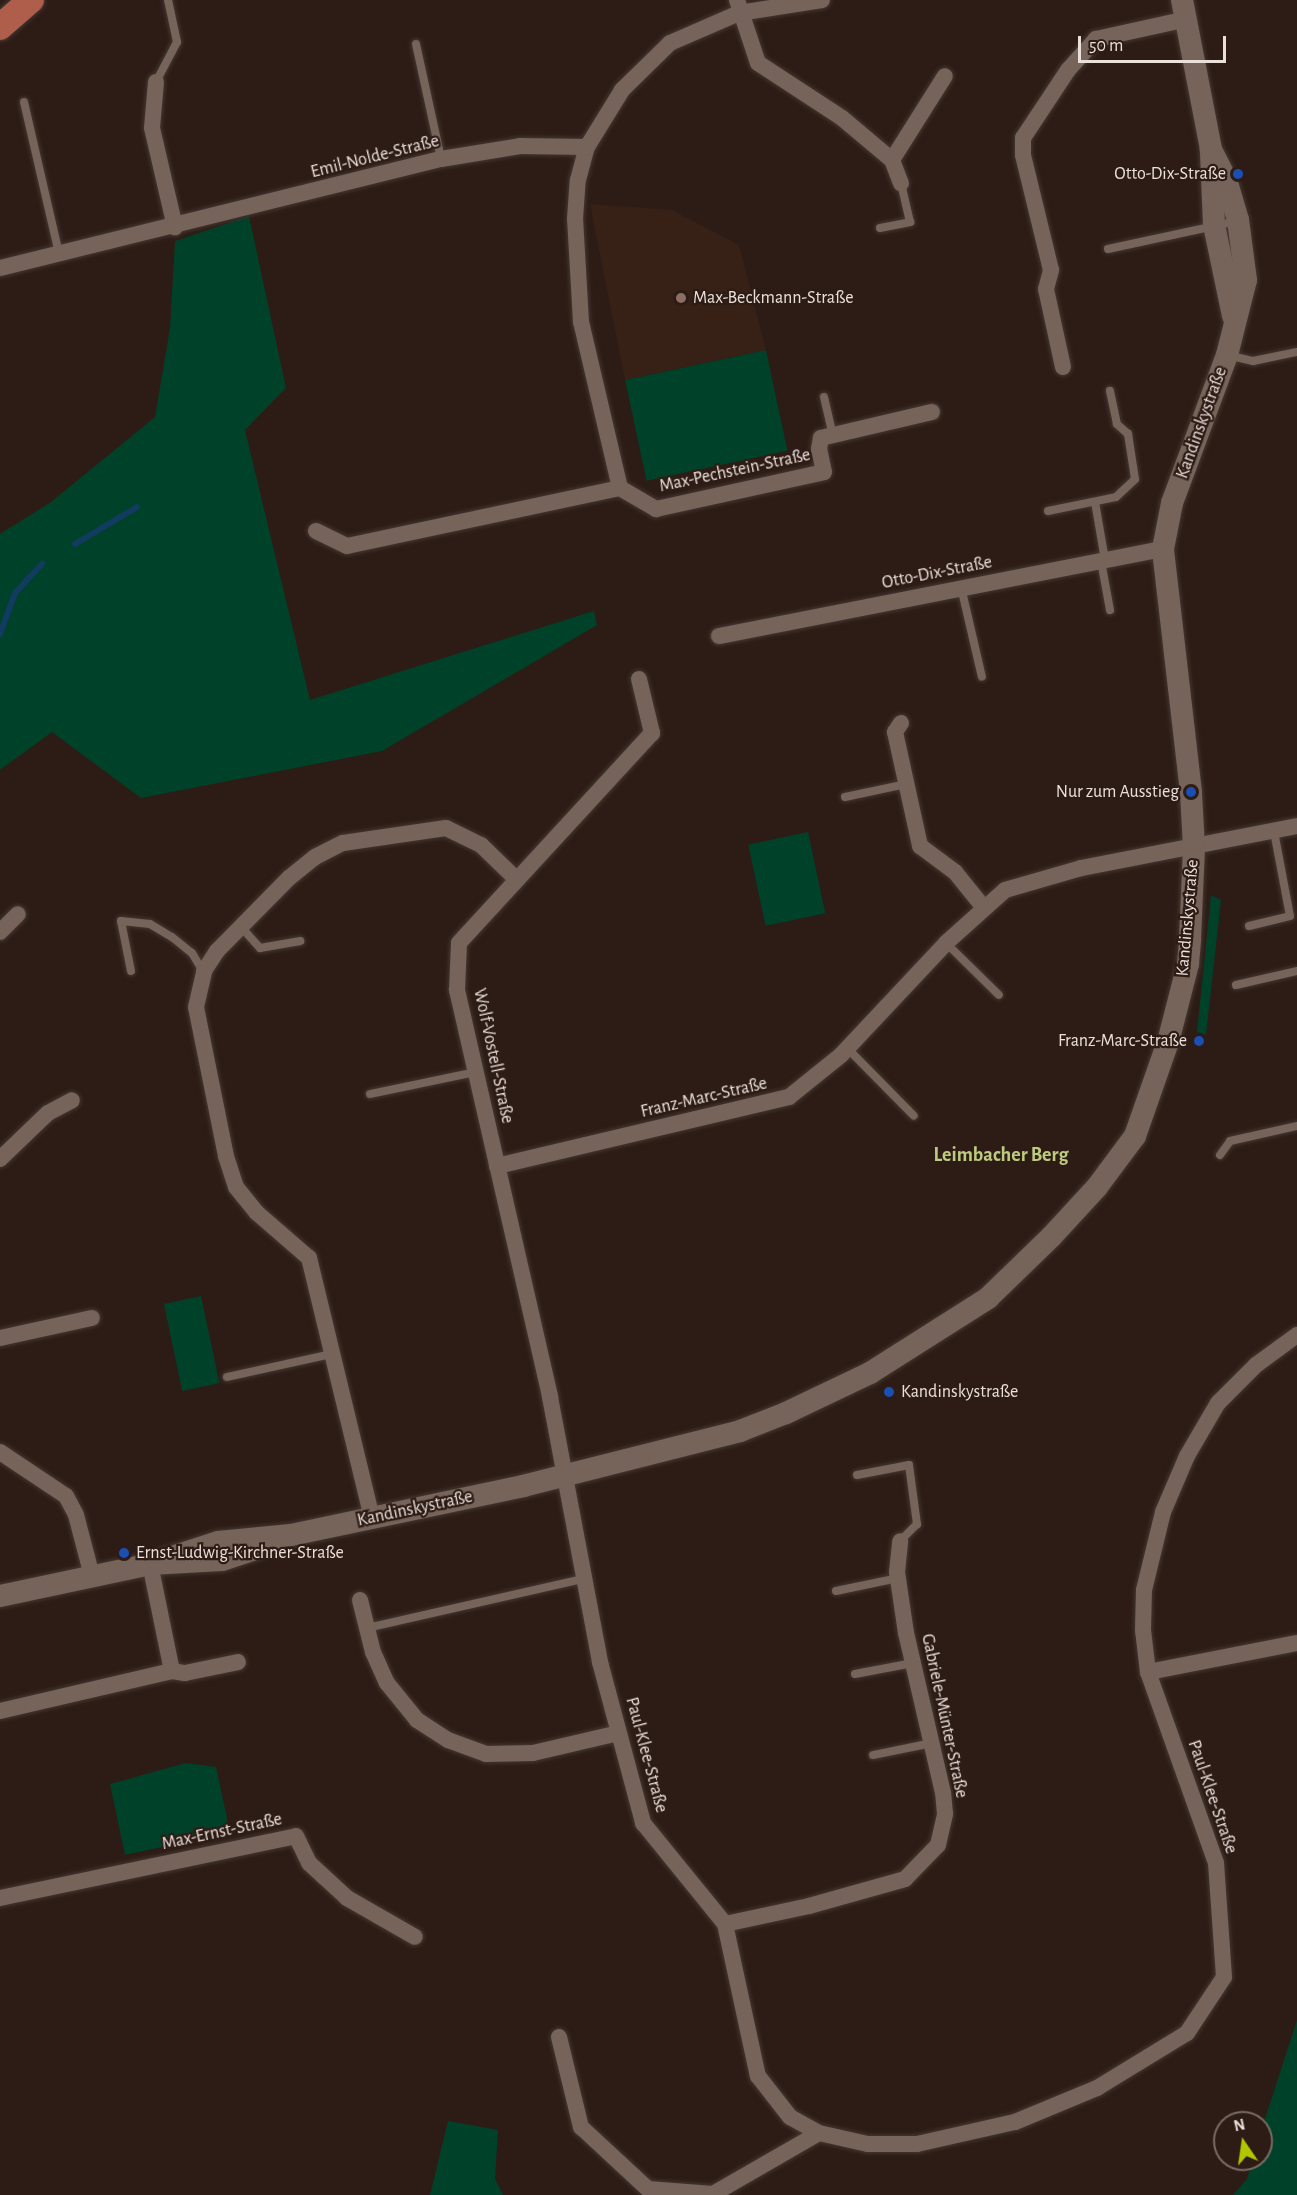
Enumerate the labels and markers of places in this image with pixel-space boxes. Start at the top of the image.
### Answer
place label: Otto-Dix-Straße [1114,163,1226,185]
marker: Otto-Dix-Straße [1231,167,1245,181]
place label: Max-Beckmann-Straße [693,287,853,309]
marker: Max-Beckmann-Straße [674,291,688,305]
place label: Nur zum Ausstieg [1056,781,1179,803]
marker: Nur zum Ausstieg [1184,785,1198,799]
place label: Franz-Marc-Straße [1058,1030,1187,1052]
marker: Franz-Marc-Straße [1192,1034,1206,1048]
place label: Kandinskystraße [901,1381,1018,1403]
marker: Kandinskystraße [882,1385,896,1399]
place label: Ernst-Ludwig-Kirchner-Straße [136,1542,344,1564]
marker: Ernst-Ludwig-Kirchner-Straße [117,1546,131,1560]

